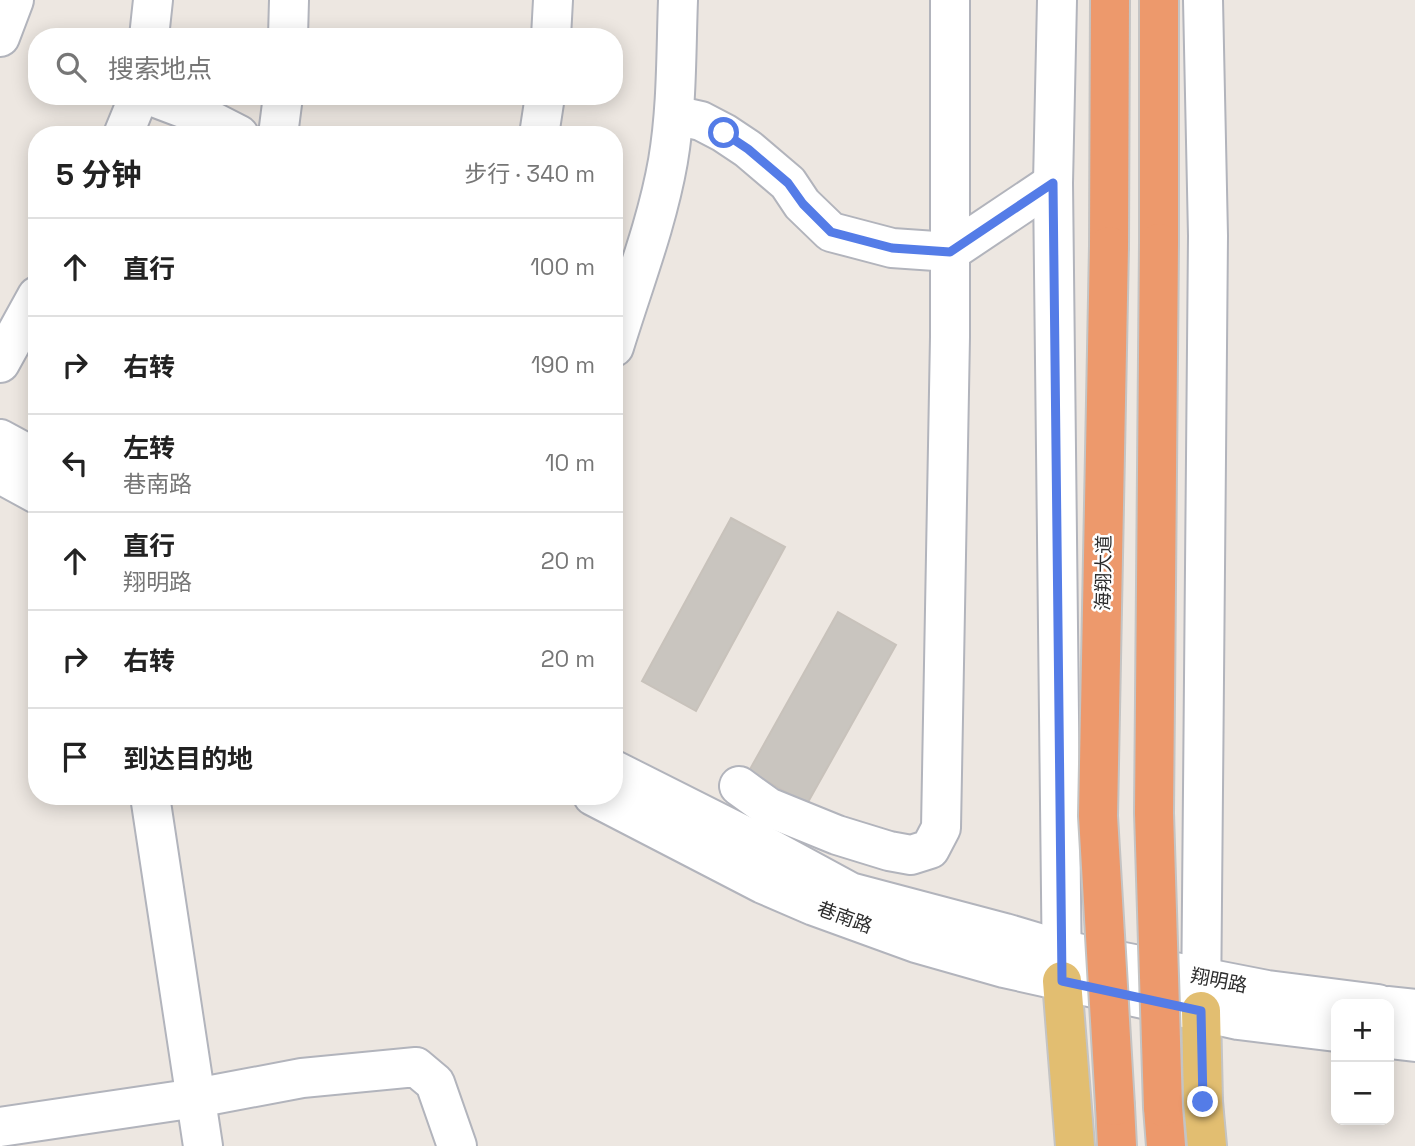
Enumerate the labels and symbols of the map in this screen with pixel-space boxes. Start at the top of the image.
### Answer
route start [708,117,739,148]
street label: 海翔大道 [1090,535,1117,611]
street label: 巷南路 [814,896,876,939]
street label: 翔明路 [1189,963,1249,998]
route end [1187,1086,1218,1117]

